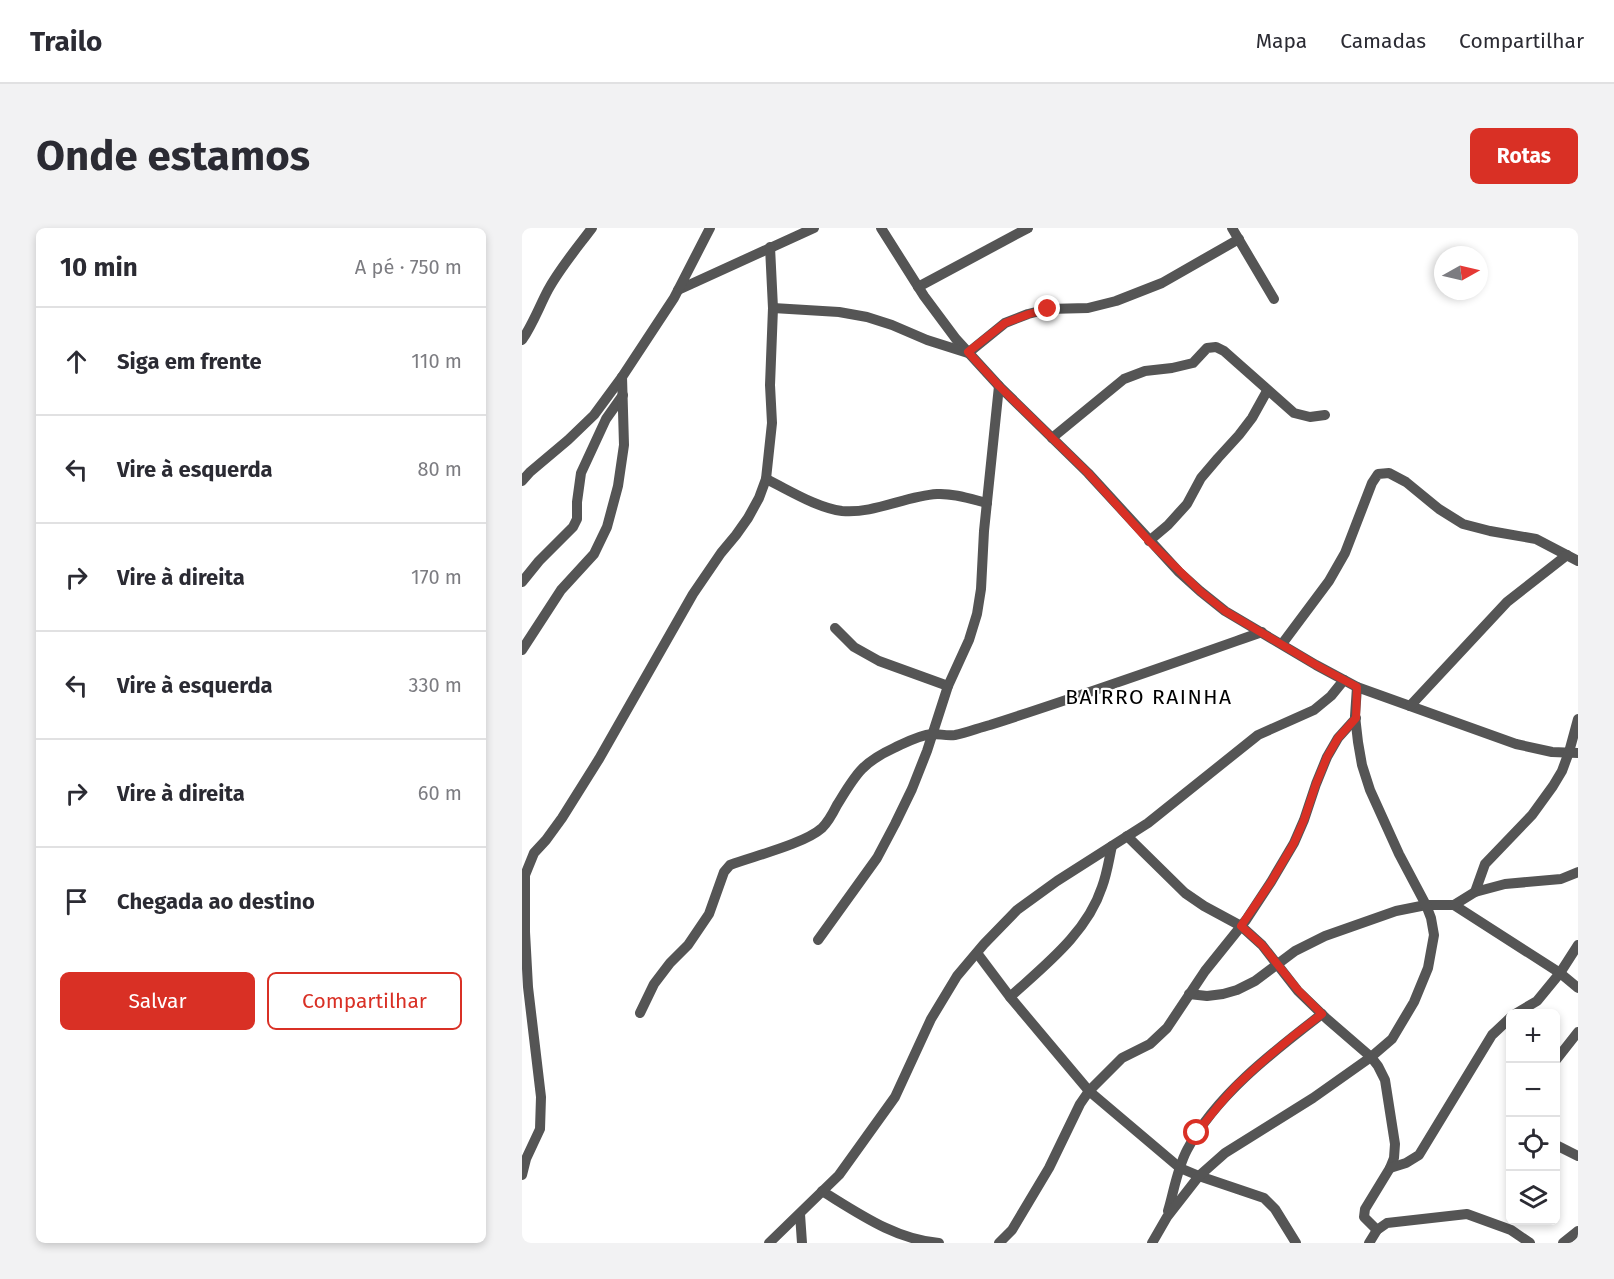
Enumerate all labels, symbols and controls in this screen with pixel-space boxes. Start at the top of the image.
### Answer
text: Trailo [30,25,102,58]
text: Mapa [1256,28,1307,54]
text: Camadas [1340,28,1426,54]
text: Compartilhar [1459,28,1584,54]
button: Rotas [1470,128,1578,184]
text: Onde estamos [36,131,310,181]
north arrow [1434,246,1488,300]
text: 10 min [60,252,138,283]
text: A pé · 750 m [355,255,462,279]
route end [1034,295,1060,321]
icon: ahead [60,345,93,378]
text: Siga em frente [117,348,262,375]
text: 110 m [411,349,462,373]
icon: left [60,453,93,486]
text: Vire à esquerda [117,456,273,483]
text: 80 m [417,457,462,481]
icon: right [60,561,93,594]
text: Vire à direita [117,564,245,591]
text: 170 m [411,565,462,589]
icon: left [60,669,93,702]
text: Vire à esquerda [117,672,273,699]
text: 330 m [408,673,462,697]
district label: BAIRRO RAINHA [1065,684,1233,710]
icon: right [60,777,93,810]
text: Vire à direita [117,780,245,807]
text: 60 m [418,781,462,805]
icon: arrive [60,885,93,918]
text: Chegada ao destino [117,888,315,915]
button: Salvar [60,972,255,1030]
button: Compartilhar [267,972,462,1030]
map controls [1506,1009,1560,1225]
button: + [1506,1009,1560,1063]
button: − [1506,1063,1560,1117]
button: locate [1506,1117,1560,1171]
route start [1183,1119,1209,1145]
button: layers [1506,1171,1560,1225]

